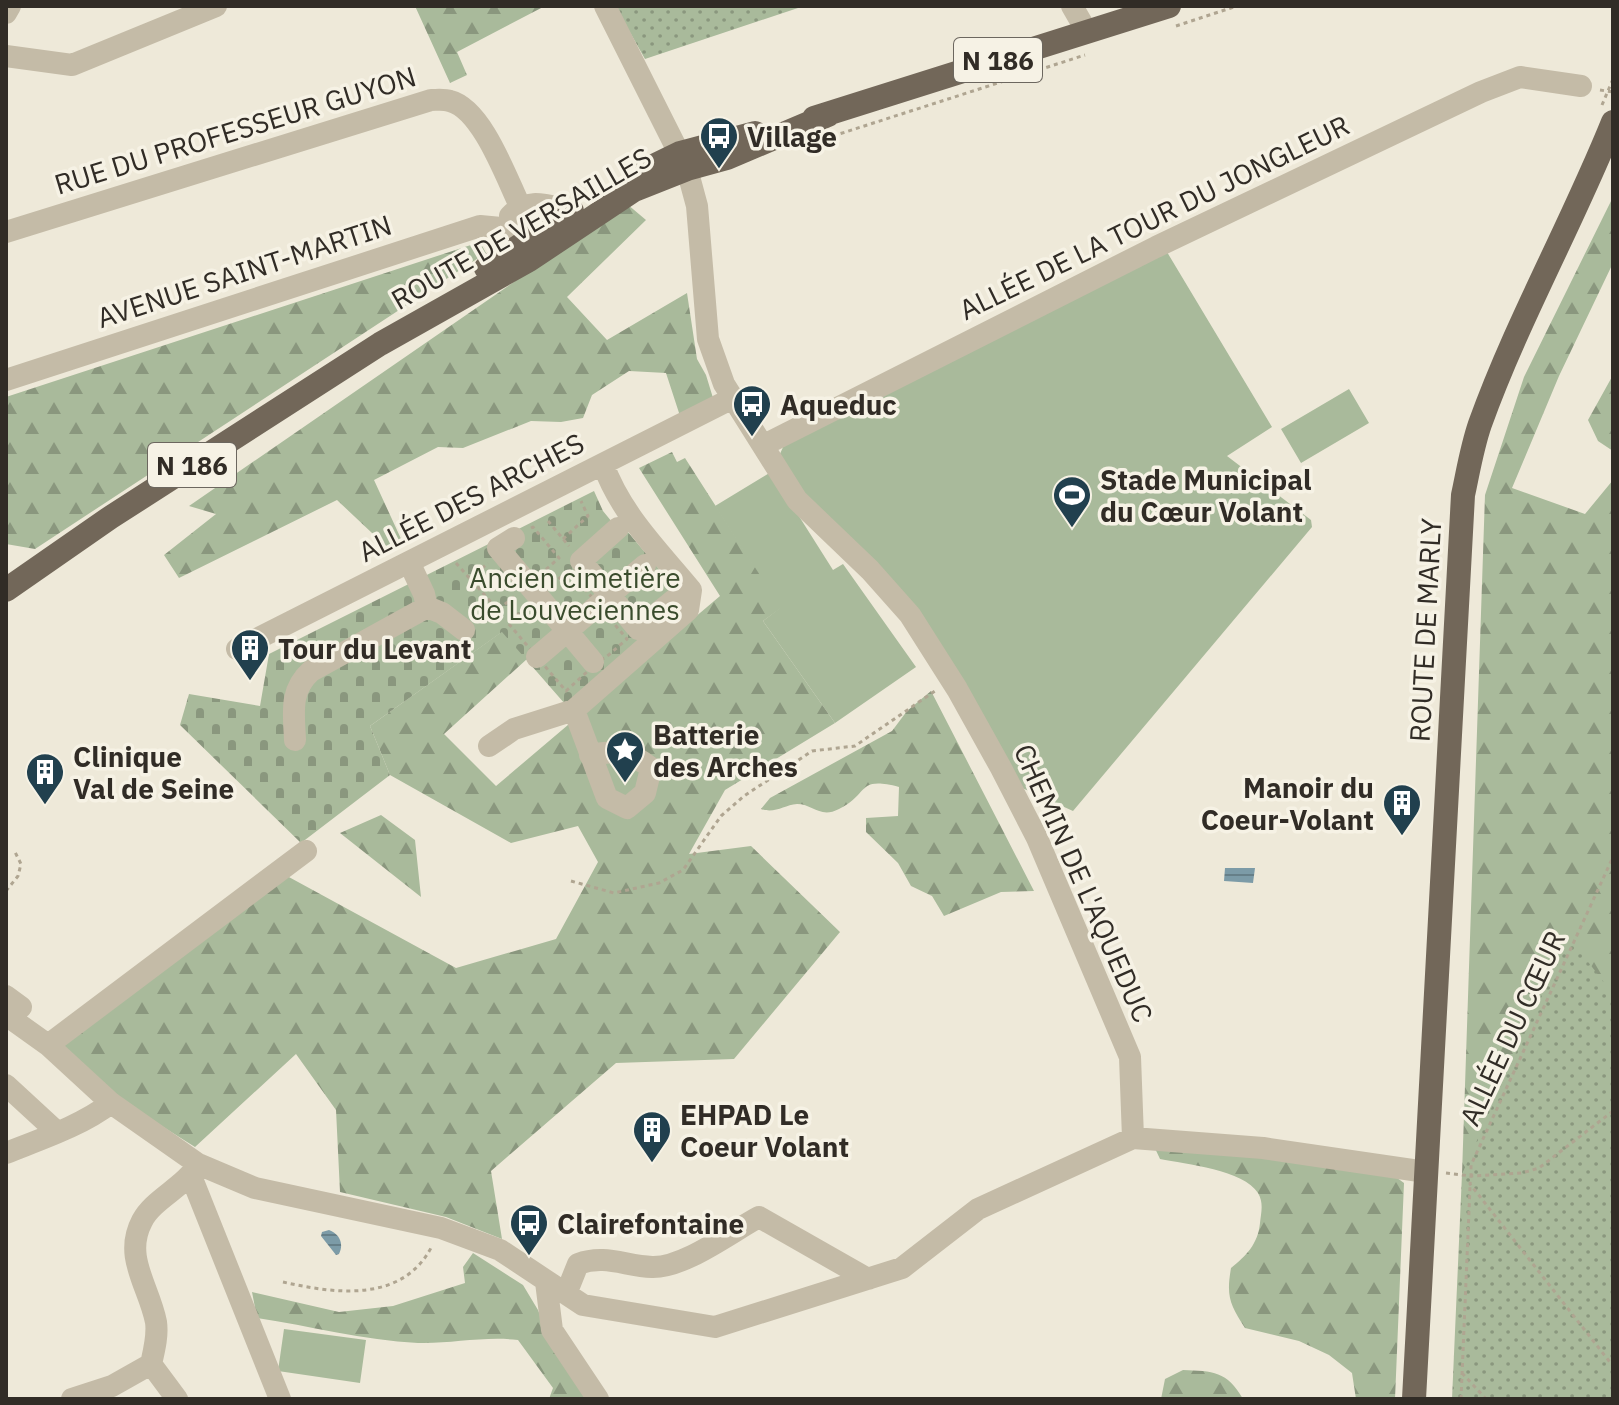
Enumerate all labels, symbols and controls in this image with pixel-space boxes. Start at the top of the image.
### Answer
road number: N 186 [954,38,1042,82]
street label: RUE DU PROFESSEUR GUYON [50,57,420,203]
street label: ALLÉE DE LA TOUR DU JONGLEUR [953,106,1355,328]
bus stop icon: Village [698,115,740,170]
place label: Village [747,118,837,155]
street label: ROUTE DE VERSAILLES [384,138,658,318]
street label: AVENUE SAINT-MARTIN [92,206,396,336]
bus stop icon: Aqueduc [731,383,773,438]
place label: Aqueduc [780,386,897,423]
street label: ALLÉE DES ARCHES [352,424,590,570]
road number: N 186 [148,443,236,487]
place label: Stade Municipal du Cœur Volant [1100,461,1312,530]
sports icon: Stade Municipal du Cœur Volant [1051,474,1093,529]
street label: ROUTE DE MARLY [1401,517,1449,743]
park label: Ancien cimetière de Louveciennes [469,559,681,628]
building icon: Tour du Levant [229,627,271,682]
place label: Tour du Levant [278,630,471,667]
place label: Batterie des Arches [653,716,798,785]
place icon: Batterie des Arches [604,729,646,784]
place label: Clinique Val de Seine [73,738,234,807]
street label: CHEMIN DE L'AQUEDUC [1006,738,1162,1028]
building icon: Clinique Val de Seine [24,751,66,806]
place label: Manoir du Coeur-Volant [1201,769,1374,838]
building icon: Manoir du Coeur-Volant [1381,782,1423,837]
street label: ALLÉE DU CŒUR [1451,924,1573,1132]
place label: EHPAD Le Coeur Volant [680,1096,849,1165]
building icon: EHPAD Le Coeur Volant [631,1109,673,1164]
bus stop icon: Clairefontaine [508,1202,550,1257]
place label: Clairefontaine [557,1205,744,1242]

